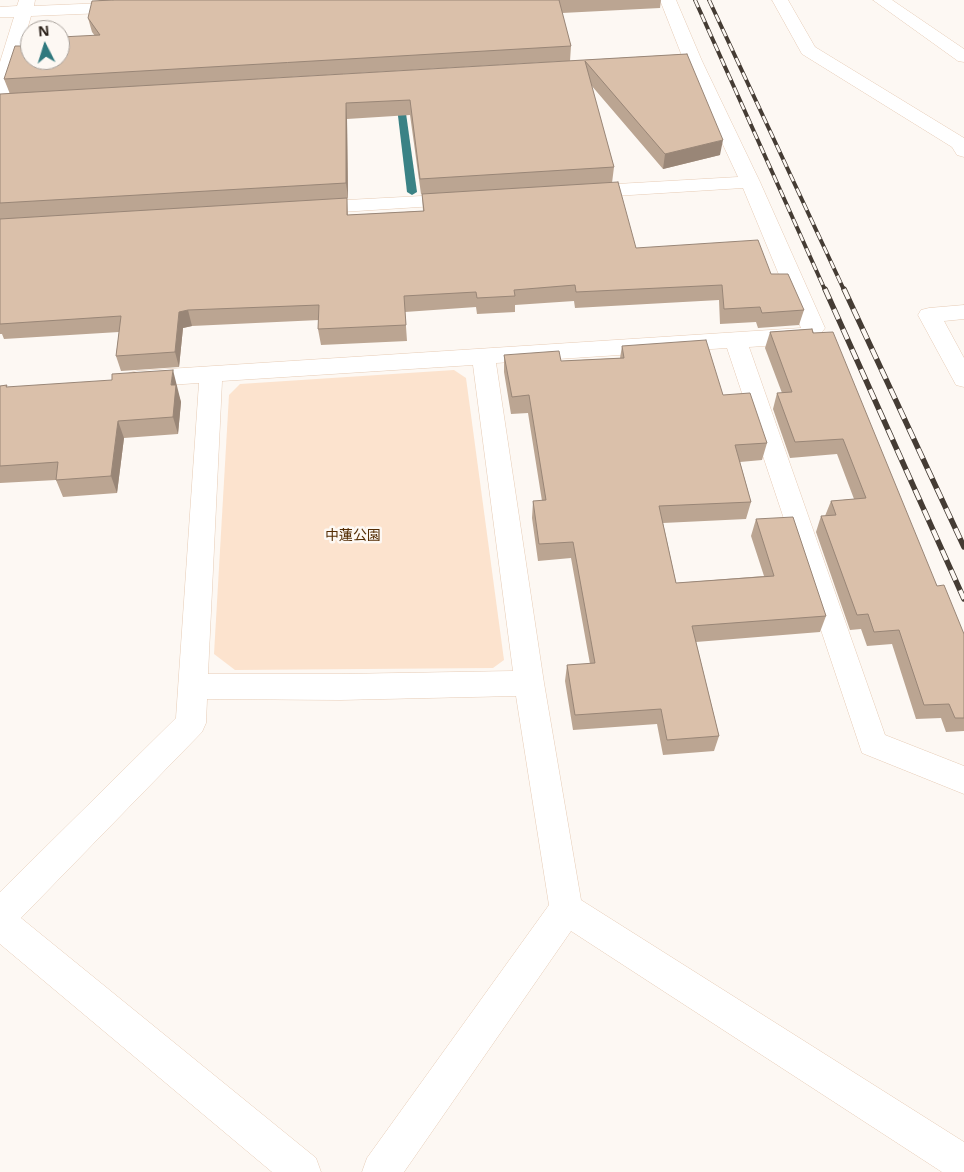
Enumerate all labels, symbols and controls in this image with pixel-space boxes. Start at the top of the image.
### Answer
north arrow [20,20,70,70]
text: N [37,21,50,41]
park label: 中蓮公園 [325,528,381,544]

